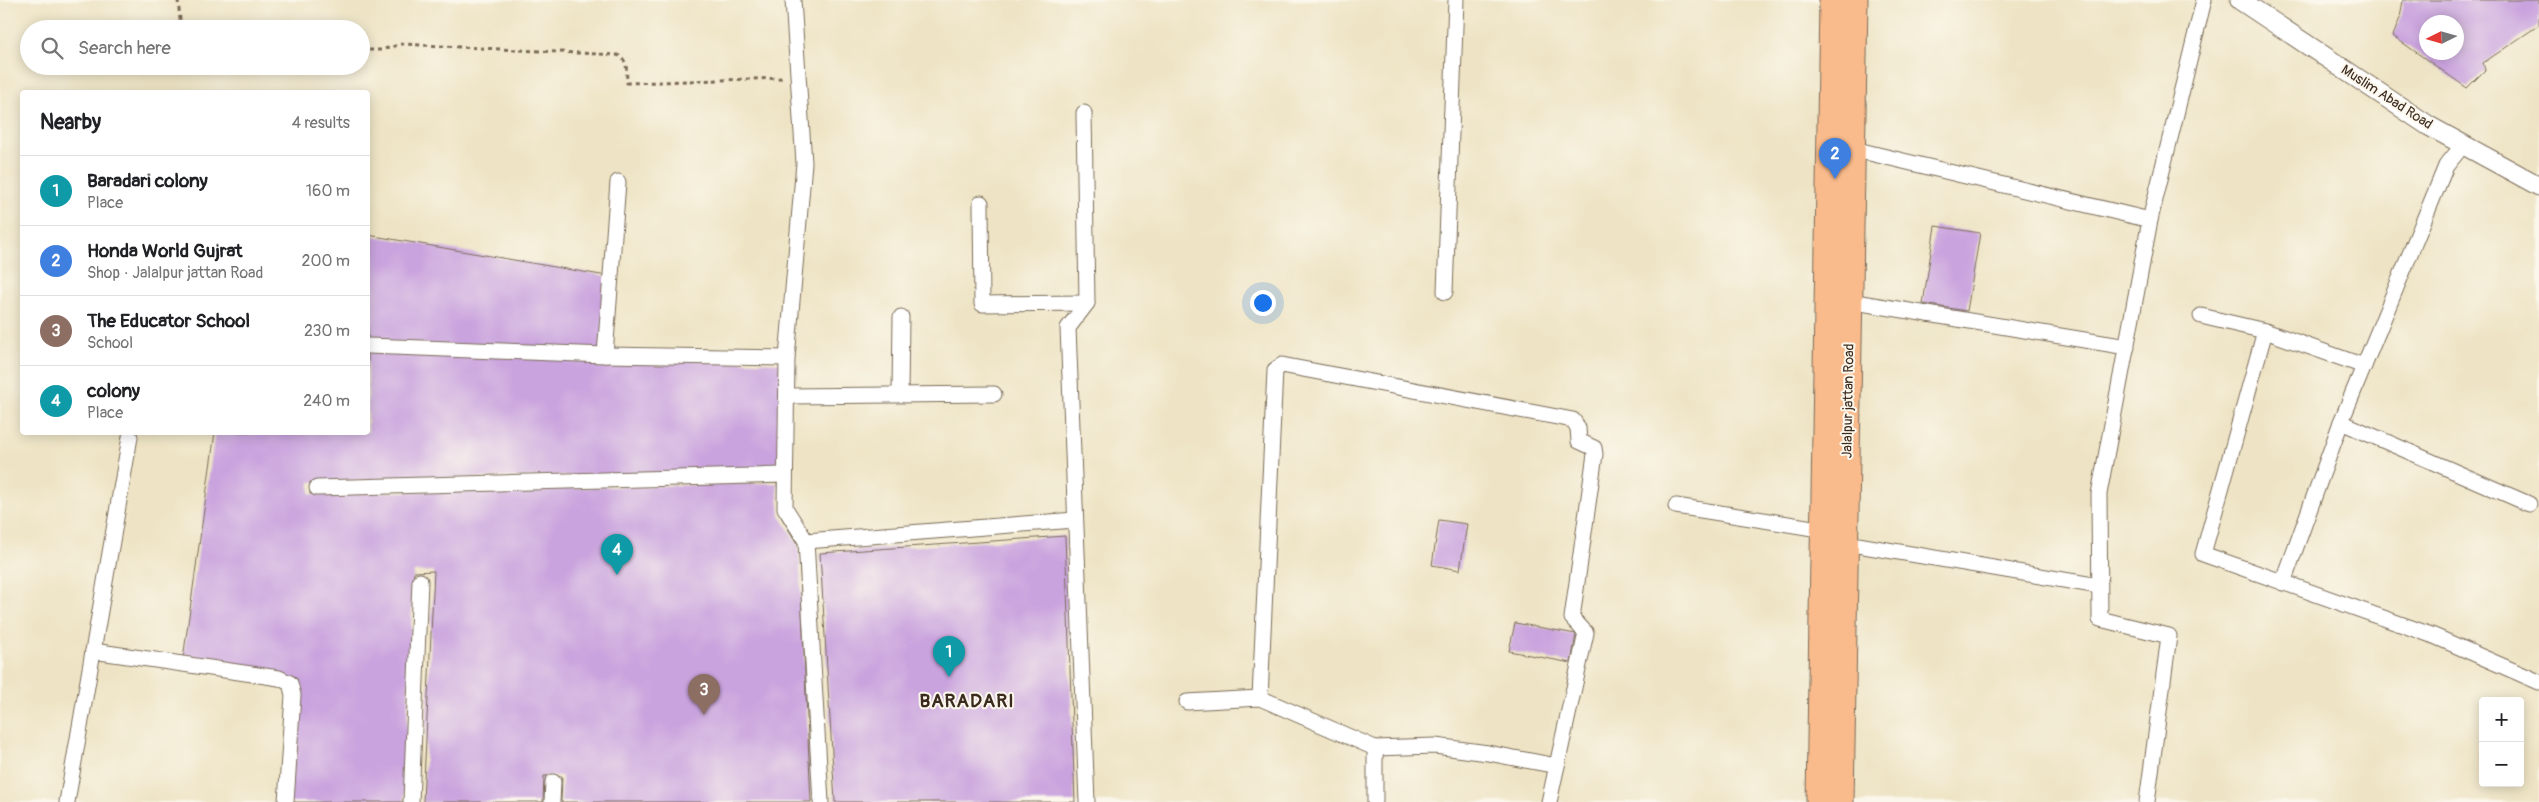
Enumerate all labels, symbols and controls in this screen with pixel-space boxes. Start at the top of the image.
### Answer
north arrow [2419,15,2464,60]
search box [20,20,370,75]
icon: search [38,34,66,62]
text: Search here [78,36,171,60]
street label: Muslim Abad Road [2338,61,2436,133]
text: Nearby [40,109,101,136]
text: 4 results [292,113,350,133]
pin: 2 [1819,138,1851,179]
text: Baradari colony [87,169,208,193]
text: 1 [53,181,59,201]
text: 160 m [306,181,350,201]
text: Place [87,193,123,213]
text: Honda World Gujrat [87,239,242,263]
text: 2 [52,251,60,271]
text: 200 m [302,251,350,271]
text: Shop · Jalalpur jattan Road [87,263,263,283]
your location [1250,290,1276,316]
text: The Educator School [87,309,250,333]
text: 3 [52,321,60,341]
text: 230 m [304,321,350,341]
text: School [87,333,133,353]
street label: Jalalpur jattan Road [1839,343,1858,458]
text: colony [87,379,140,403]
text: 4 [51,391,61,411]
text: 240 m [303,391,350,411]
text: Place [87,403,123,423]
pin: 4 [601,534,633,575]
pin: 1 [933,636,965,677]
pin: 3 [688,674,720,715]
district label: BARADARI [919,689,1015,713]
map controls [2479,697,2524,787]
button: + [2479,697,2524,742]
button: − [2479,742,2524,787]

